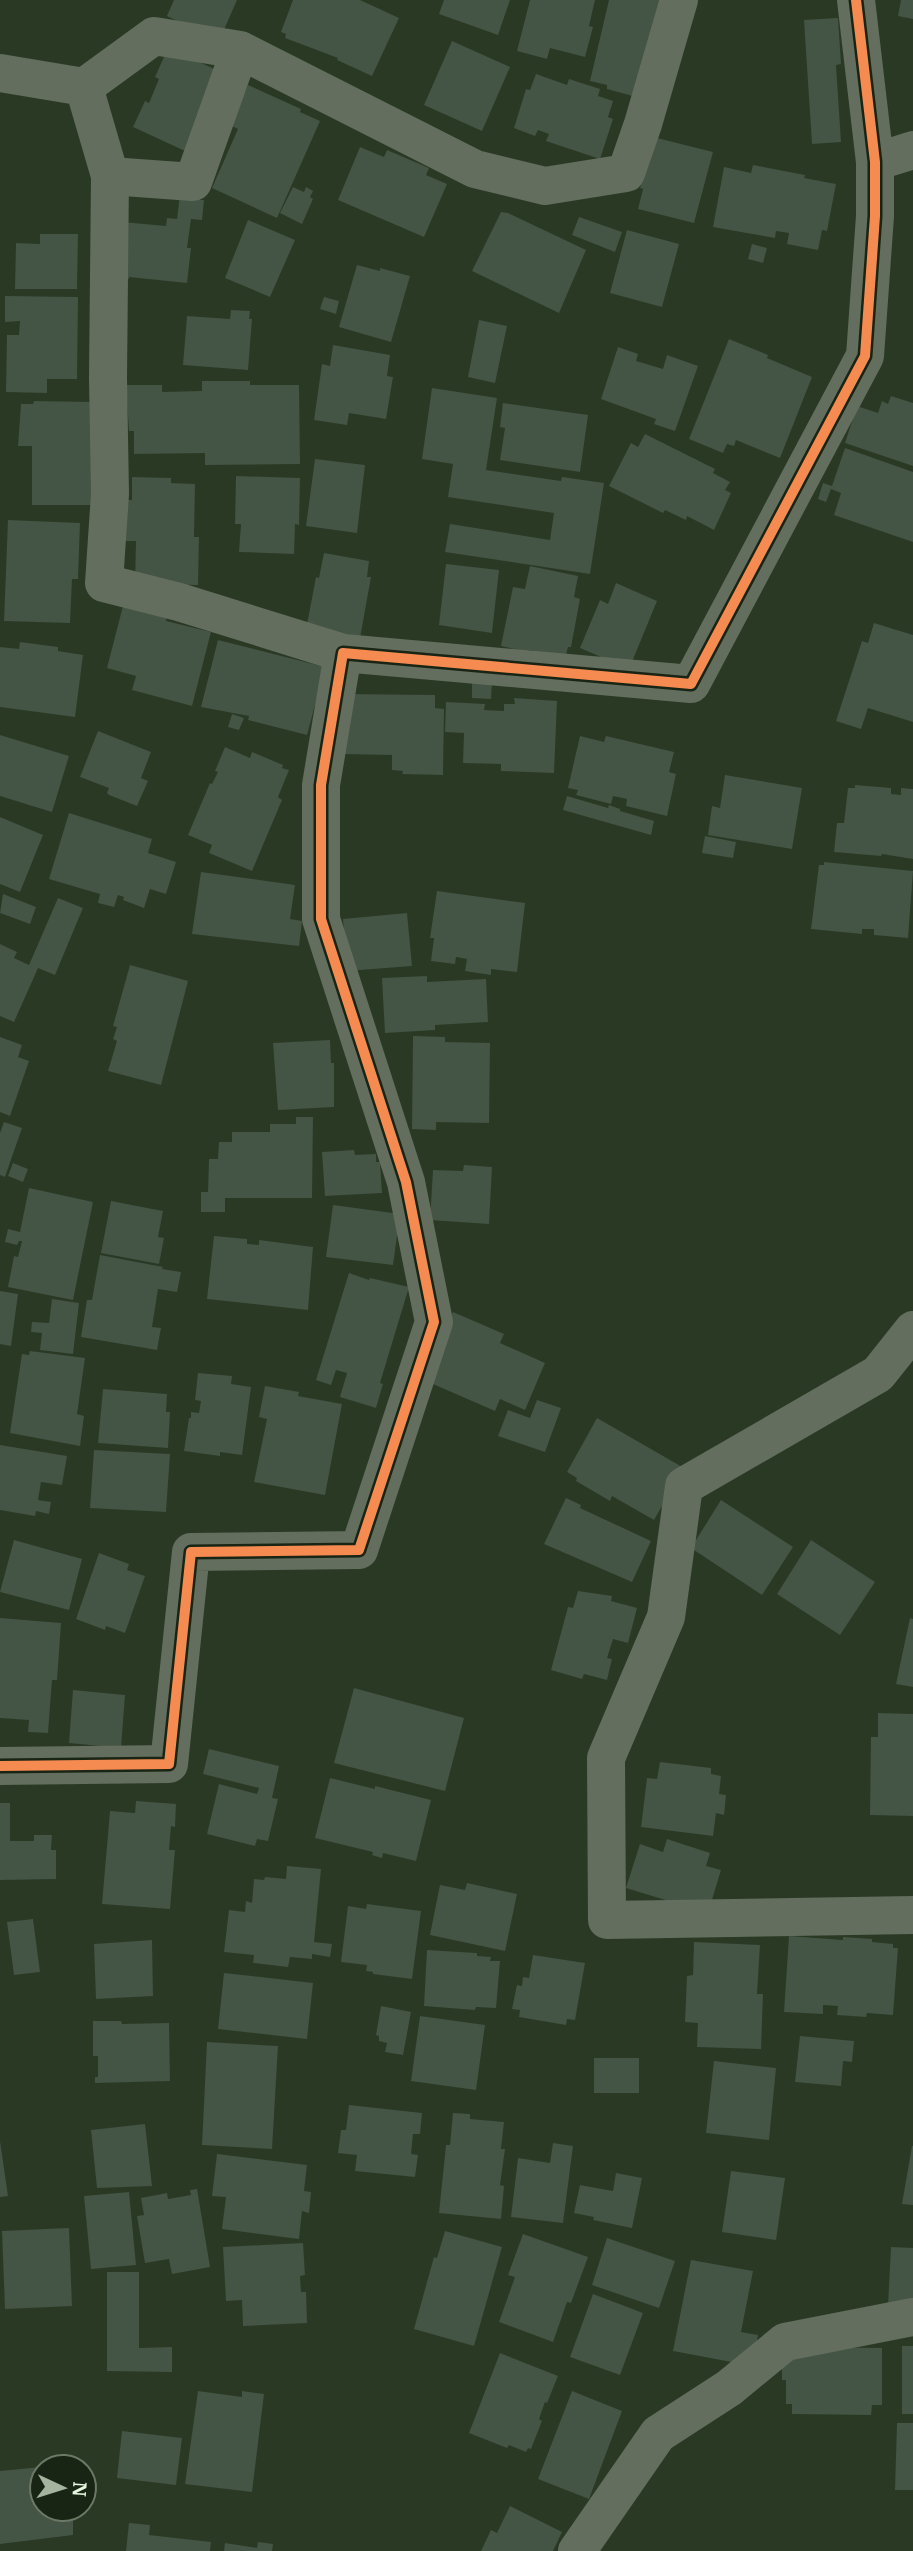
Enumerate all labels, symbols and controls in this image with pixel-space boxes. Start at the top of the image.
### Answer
north arrow [28,2453,98,2523]
text: N [67,2481,92,2498]

